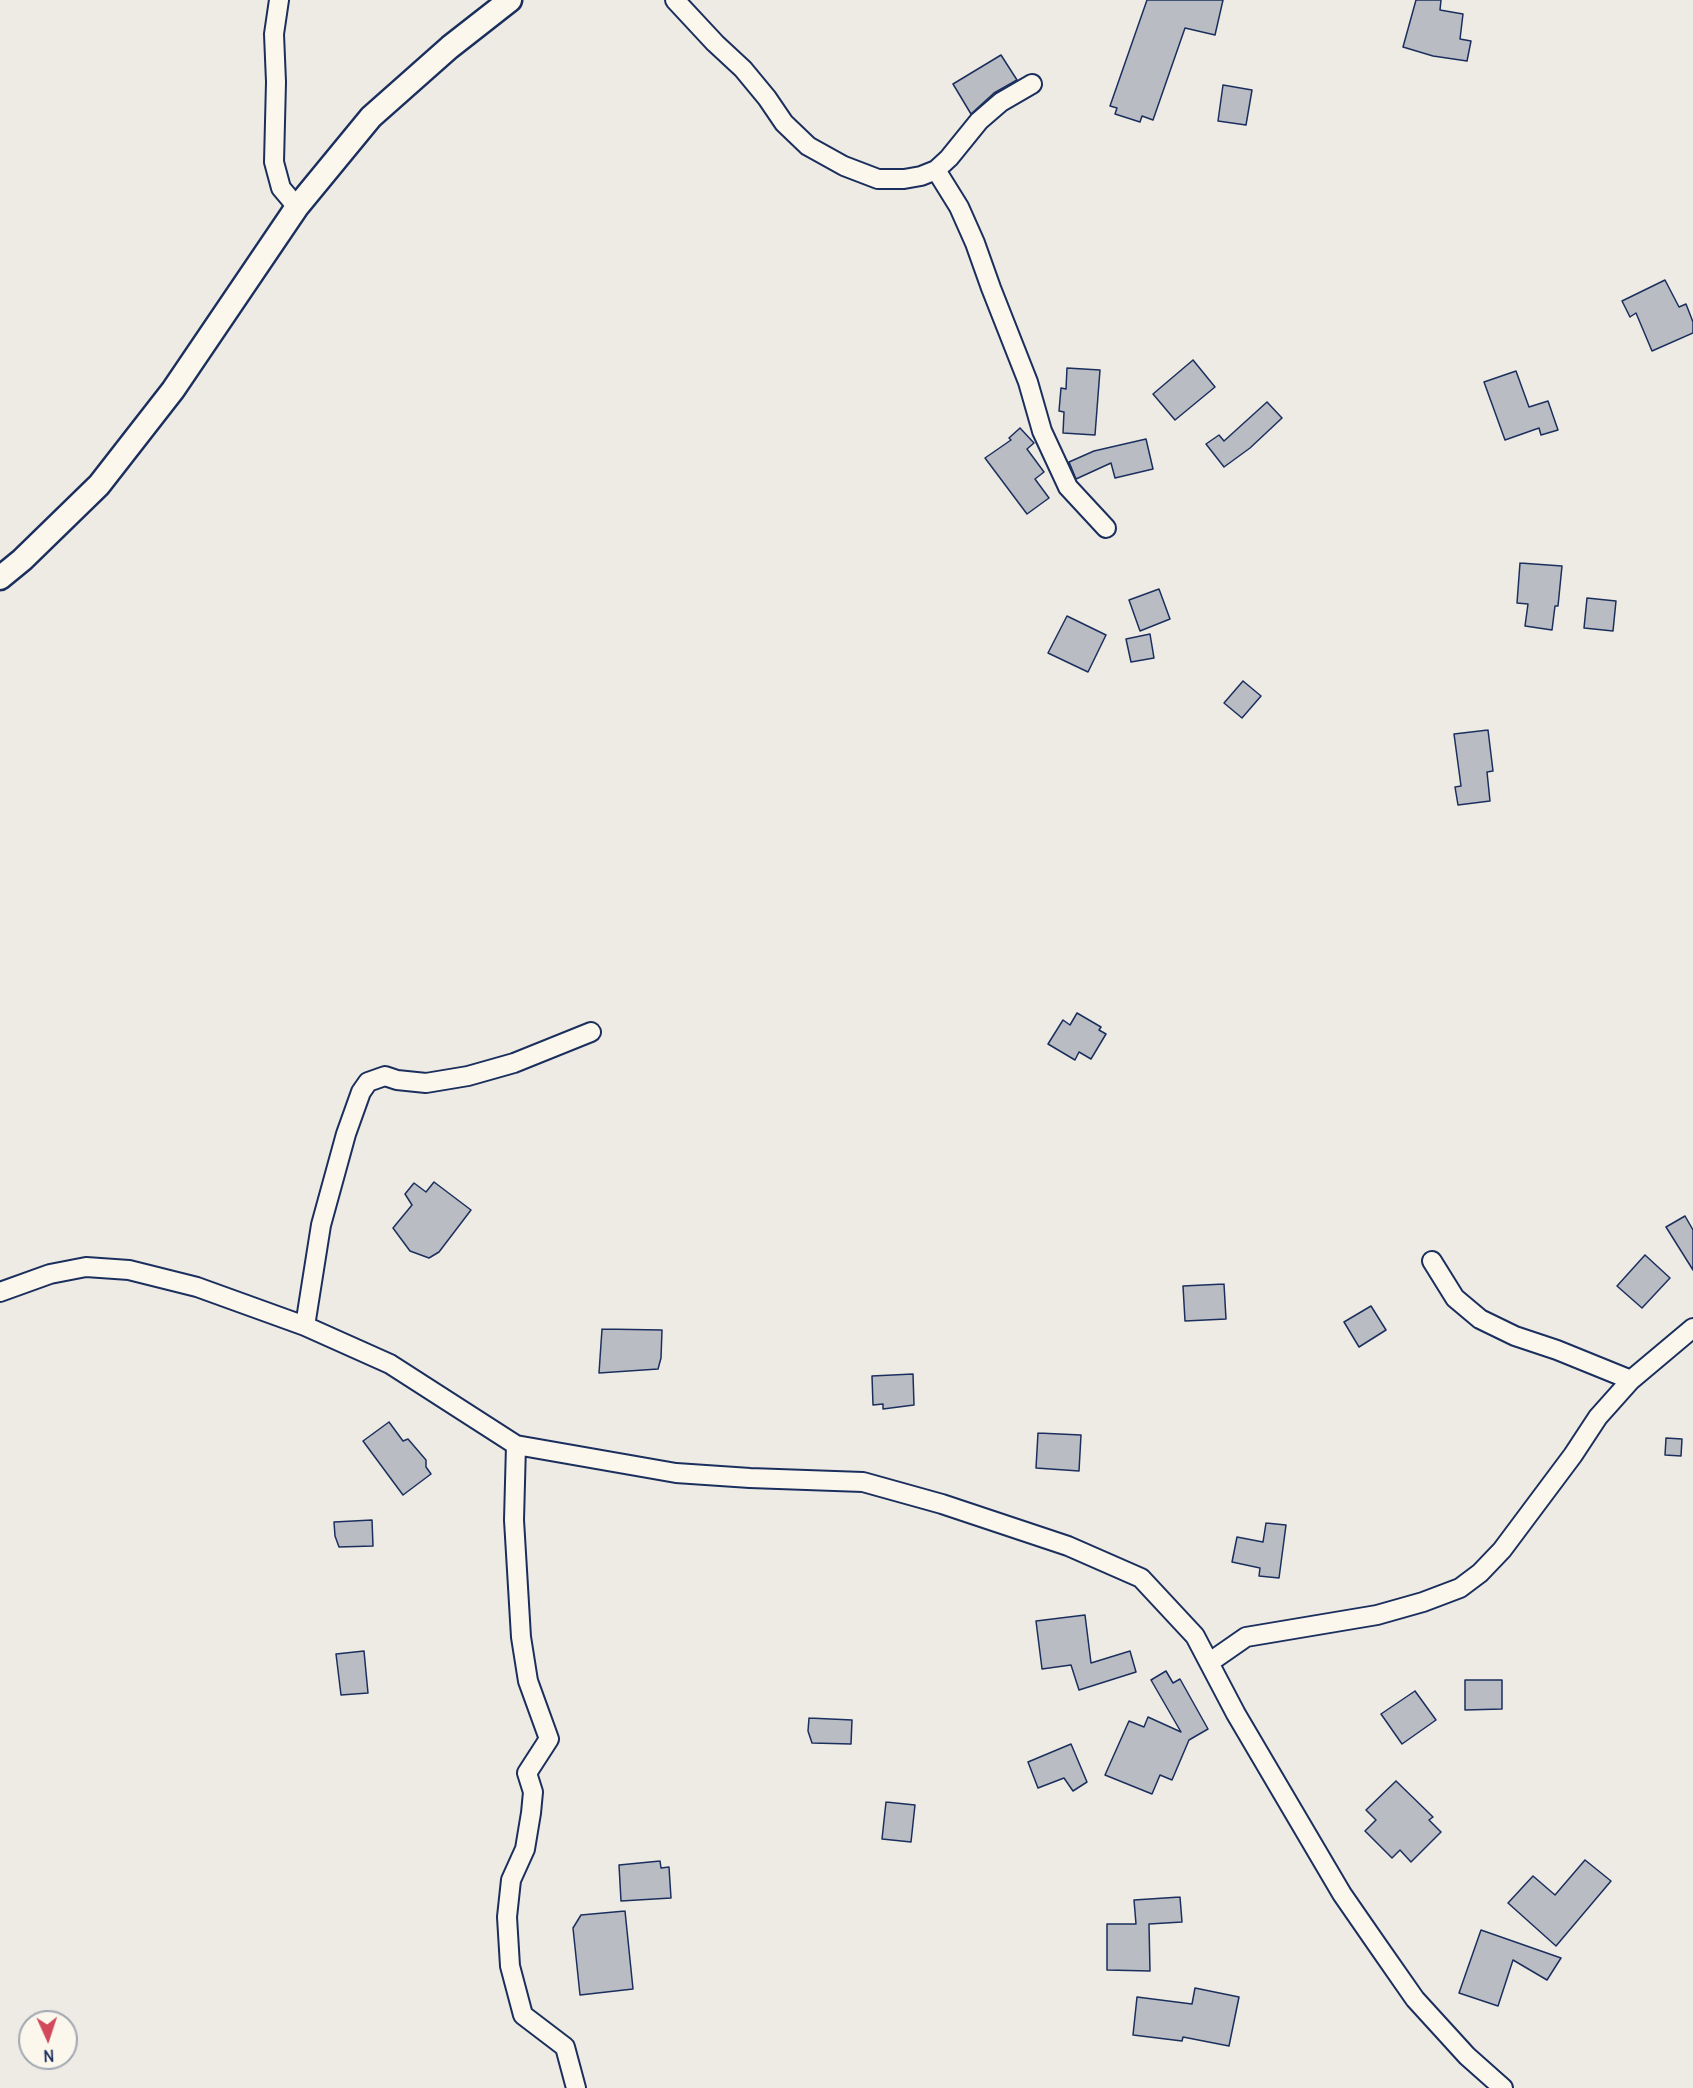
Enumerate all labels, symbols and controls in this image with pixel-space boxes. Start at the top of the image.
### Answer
north arrow [18,2010,78,2070]
text: N [43,2046,55,2066]

